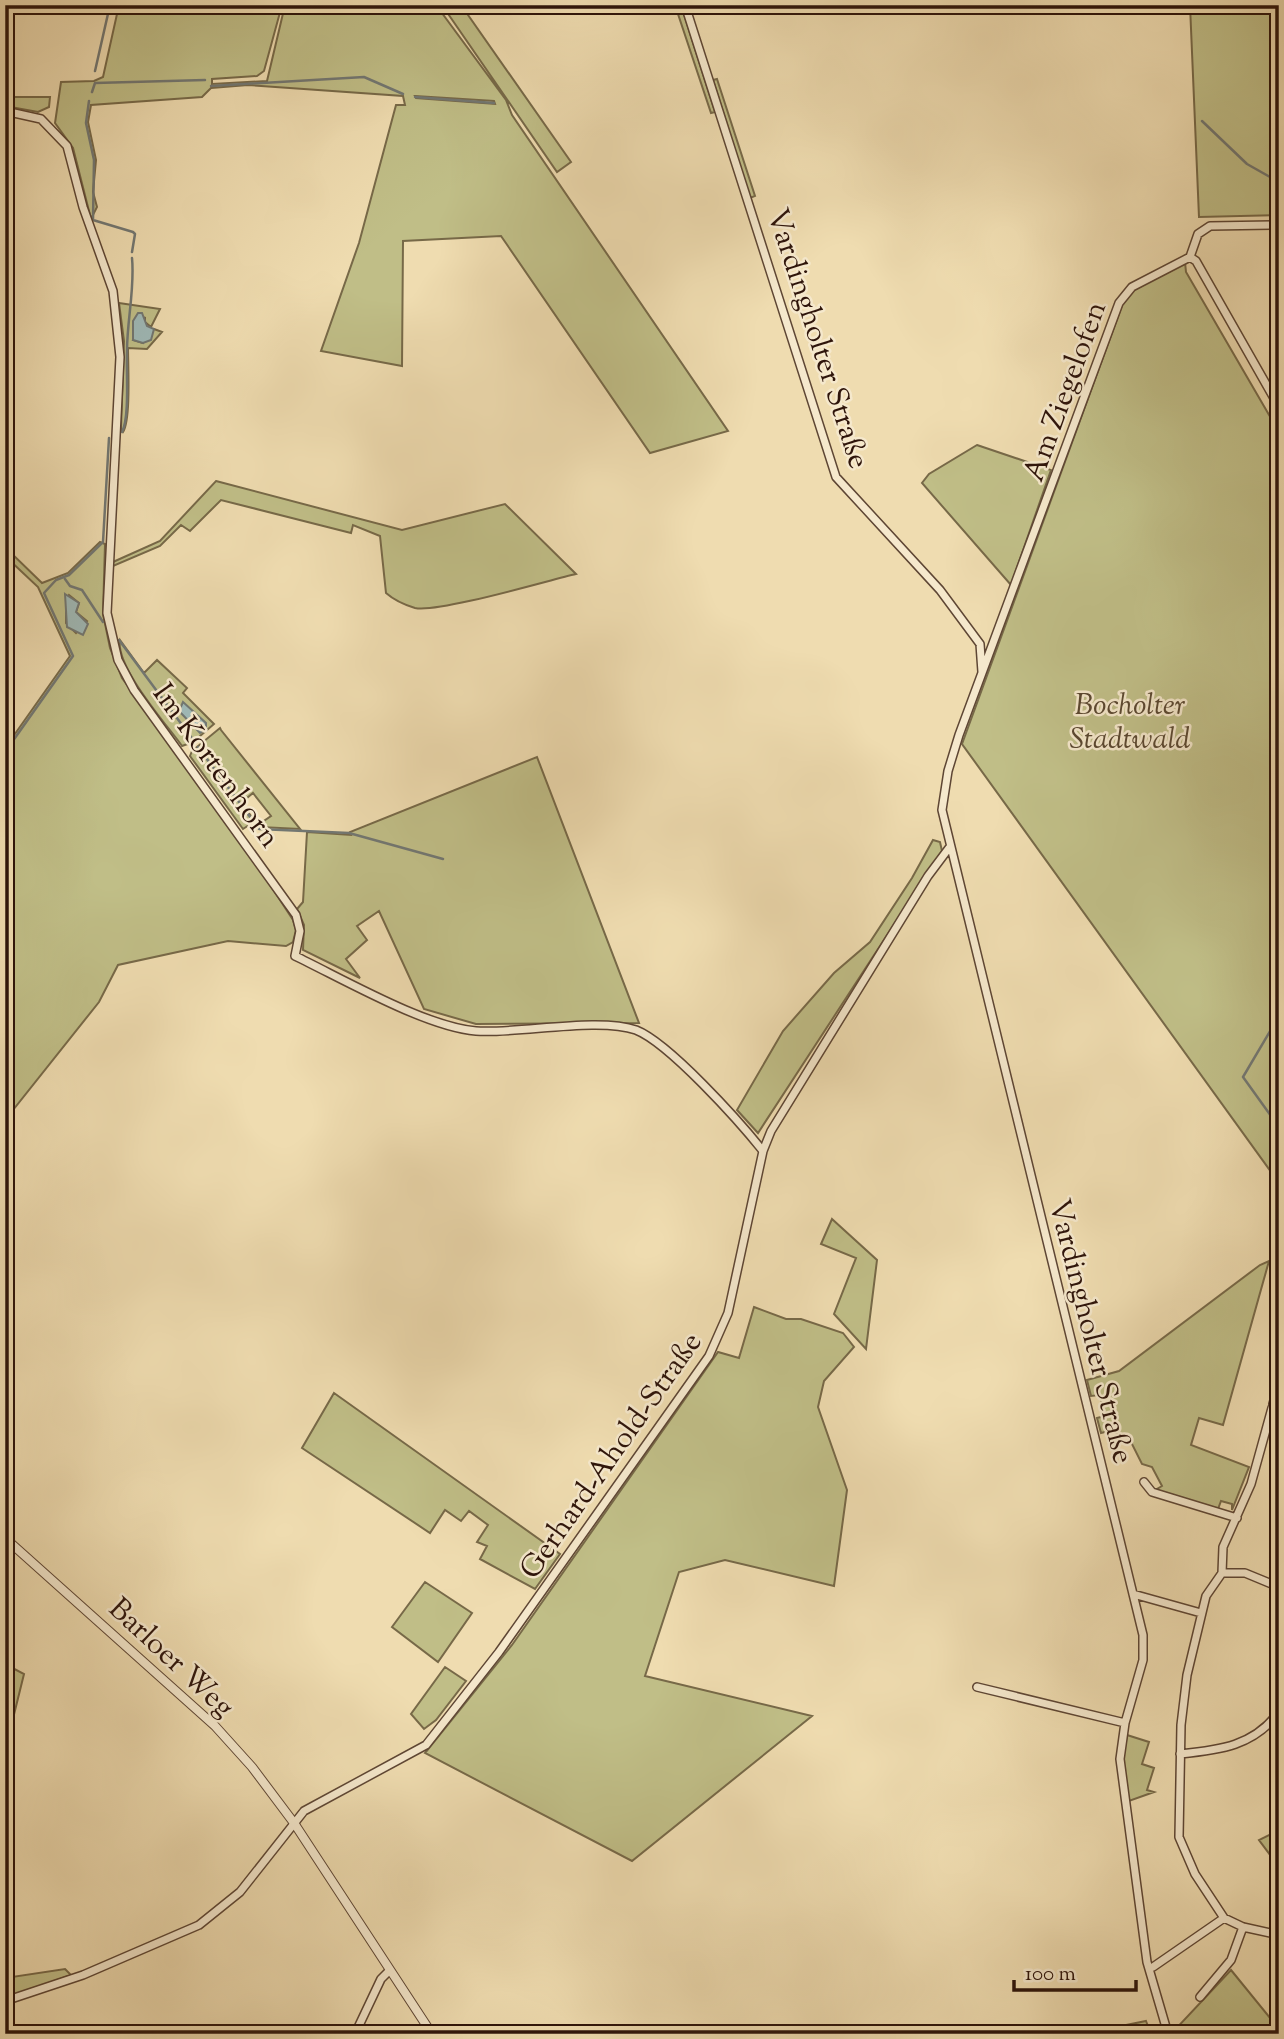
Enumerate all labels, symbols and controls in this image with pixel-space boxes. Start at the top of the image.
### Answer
street label: Vardingholter Straße [754,203,879,474]
street label: Am Ziegelofen [1014,295,1119,488]
street label: Im Kortenhorn [141,675,289,858]
park label: Bocholter Stadtwald [1070,685,1191,762]
street label: Vardingholter Straße [1036,1195,1143,1468]
street label: Gerhard-Ahold-Straße [510,1324,714,1589]
street label: Barloer Weg [98,1589,243,1729]
scale bar [1014,1948,1137,1992]
text: 100 m [1025,1960,1076,1990]

